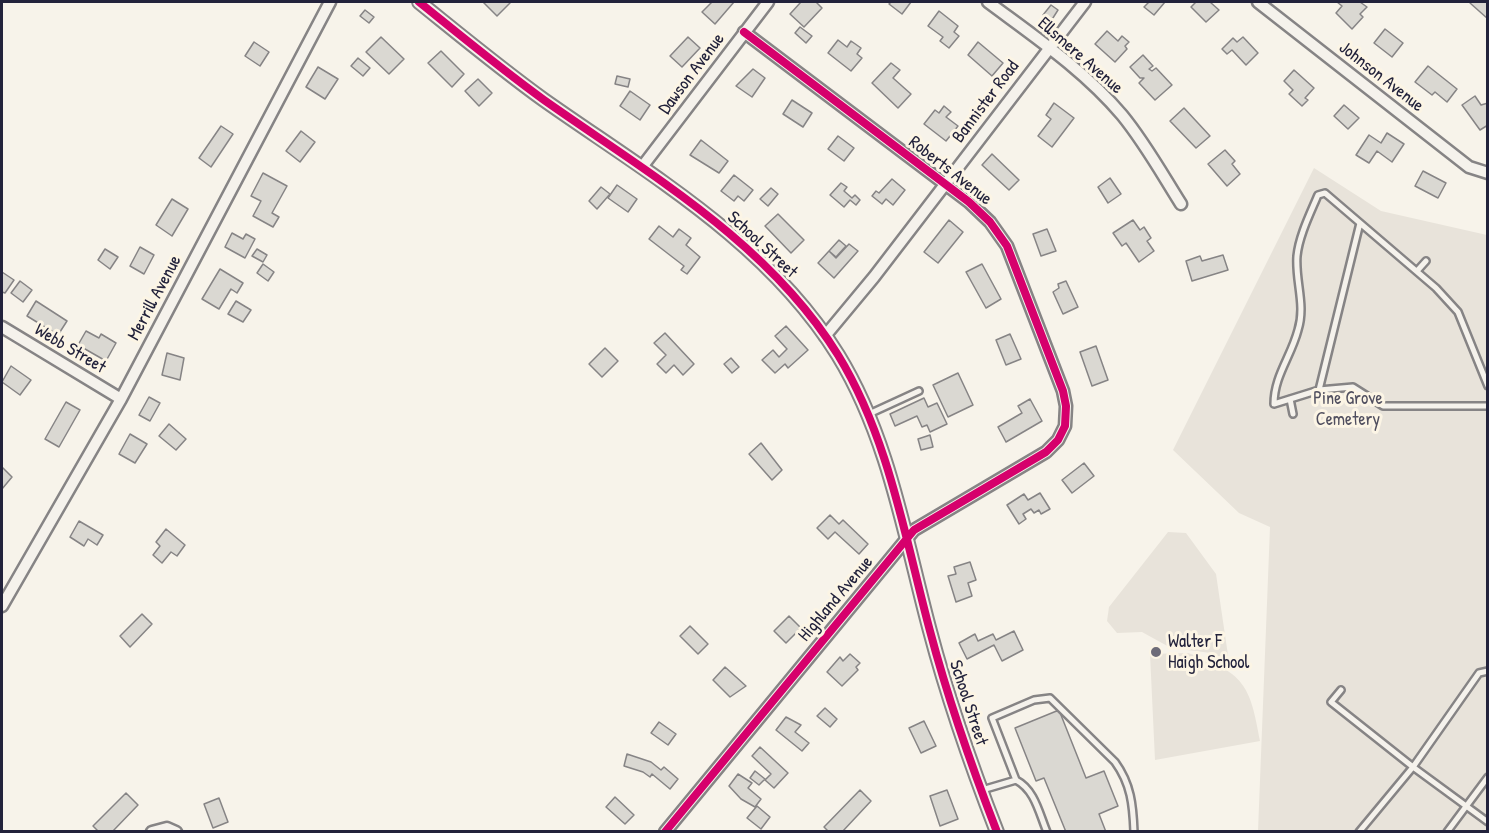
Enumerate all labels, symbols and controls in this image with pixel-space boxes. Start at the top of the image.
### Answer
street label: Ellsmere Avenue [1033,13,1127,99]
street label: Dawson Avenue [654,29,730,119]
street label: Johnson Avenue [1334,37,1428,117]
street label: Bannister Road [948,57,1024,147]
street label: Roberts Avenue [904,132,996,210]
street label: School Street [722,207,802,283]
street label: Merrill Avenue [124,252,186,344]
street label: Webb Street [31,319,109,379]
park label: Pine Grove Cemetery [1313,388,1383,430]
street label: Highland Avenue [794,552,878,646]
place label: Walter F Haigh School [1168,631,1249,674]
marker: Walter F Haigh School [1149,645,1163,659]
street label: School Street [944,658,992,748]

